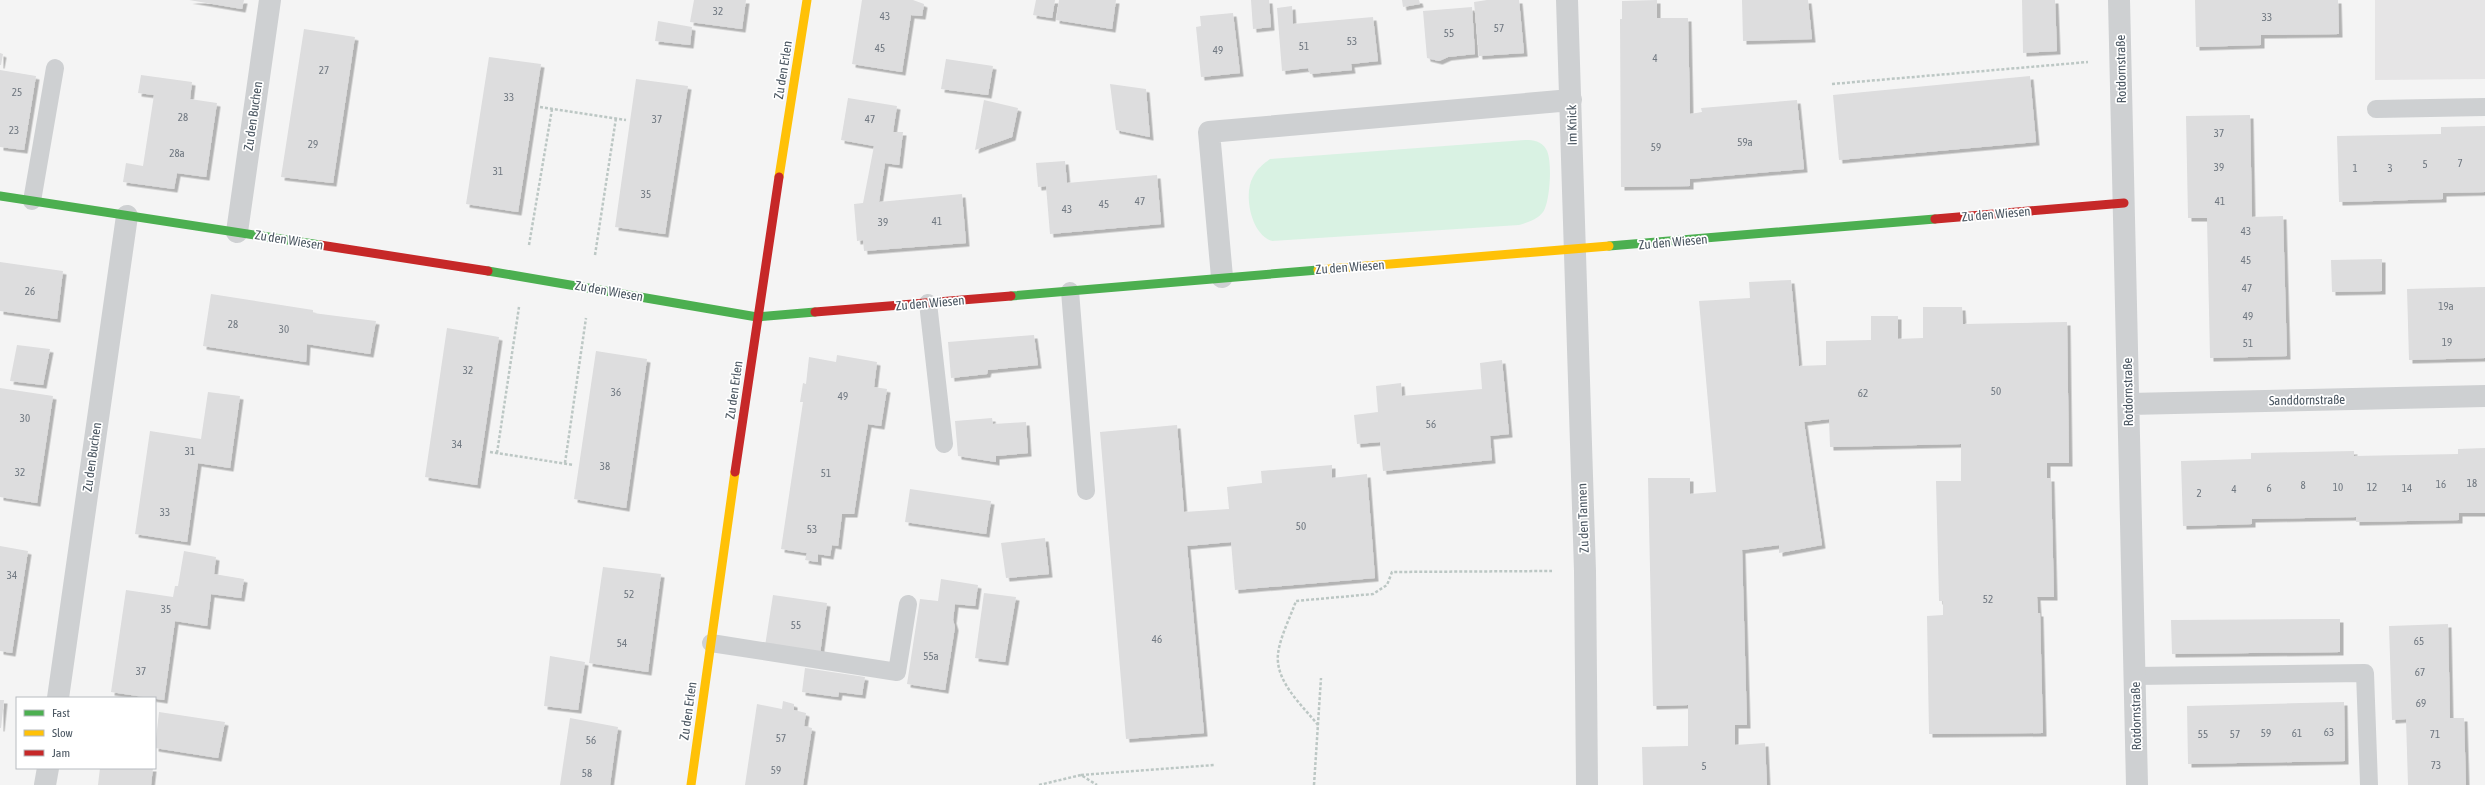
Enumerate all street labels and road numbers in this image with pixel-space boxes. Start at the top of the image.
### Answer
street label: Rotdornstraße [2113,34,2129,103]
street label: Zu den Erlen [771,40,795,100]
street label: Zu den Buchen [241,80,265,152]
street label: Im Knick [1564,104,1580,145]
street label: Zu den Wiesen [1961,204,2031,224]
street label: Zu den Wiesen [254,227,324,253]
street label: Zu den Wiesen [1638,232,1708,252]
street label: Zu den Wiesen [1315,257,1385,277]
street label: Zu den Wiesen [574,278,644,304]
street label: Zu den Wiesen [895,293,965,313]
street label: Rotdornstraße [2120,357,2136,426]
street label: Zu den Erlen [722,360,746,420]
street label: Sanddornstraße [2269,392,2345,408]
street label: Zu den Buchen [80,421,104,493]
street label: Zu den Tannen [1574,483,1592,553]
street label: Zu den Erlen [676,681,700,741]
street label: Rotdornstraße [2128,681,2144,750]

